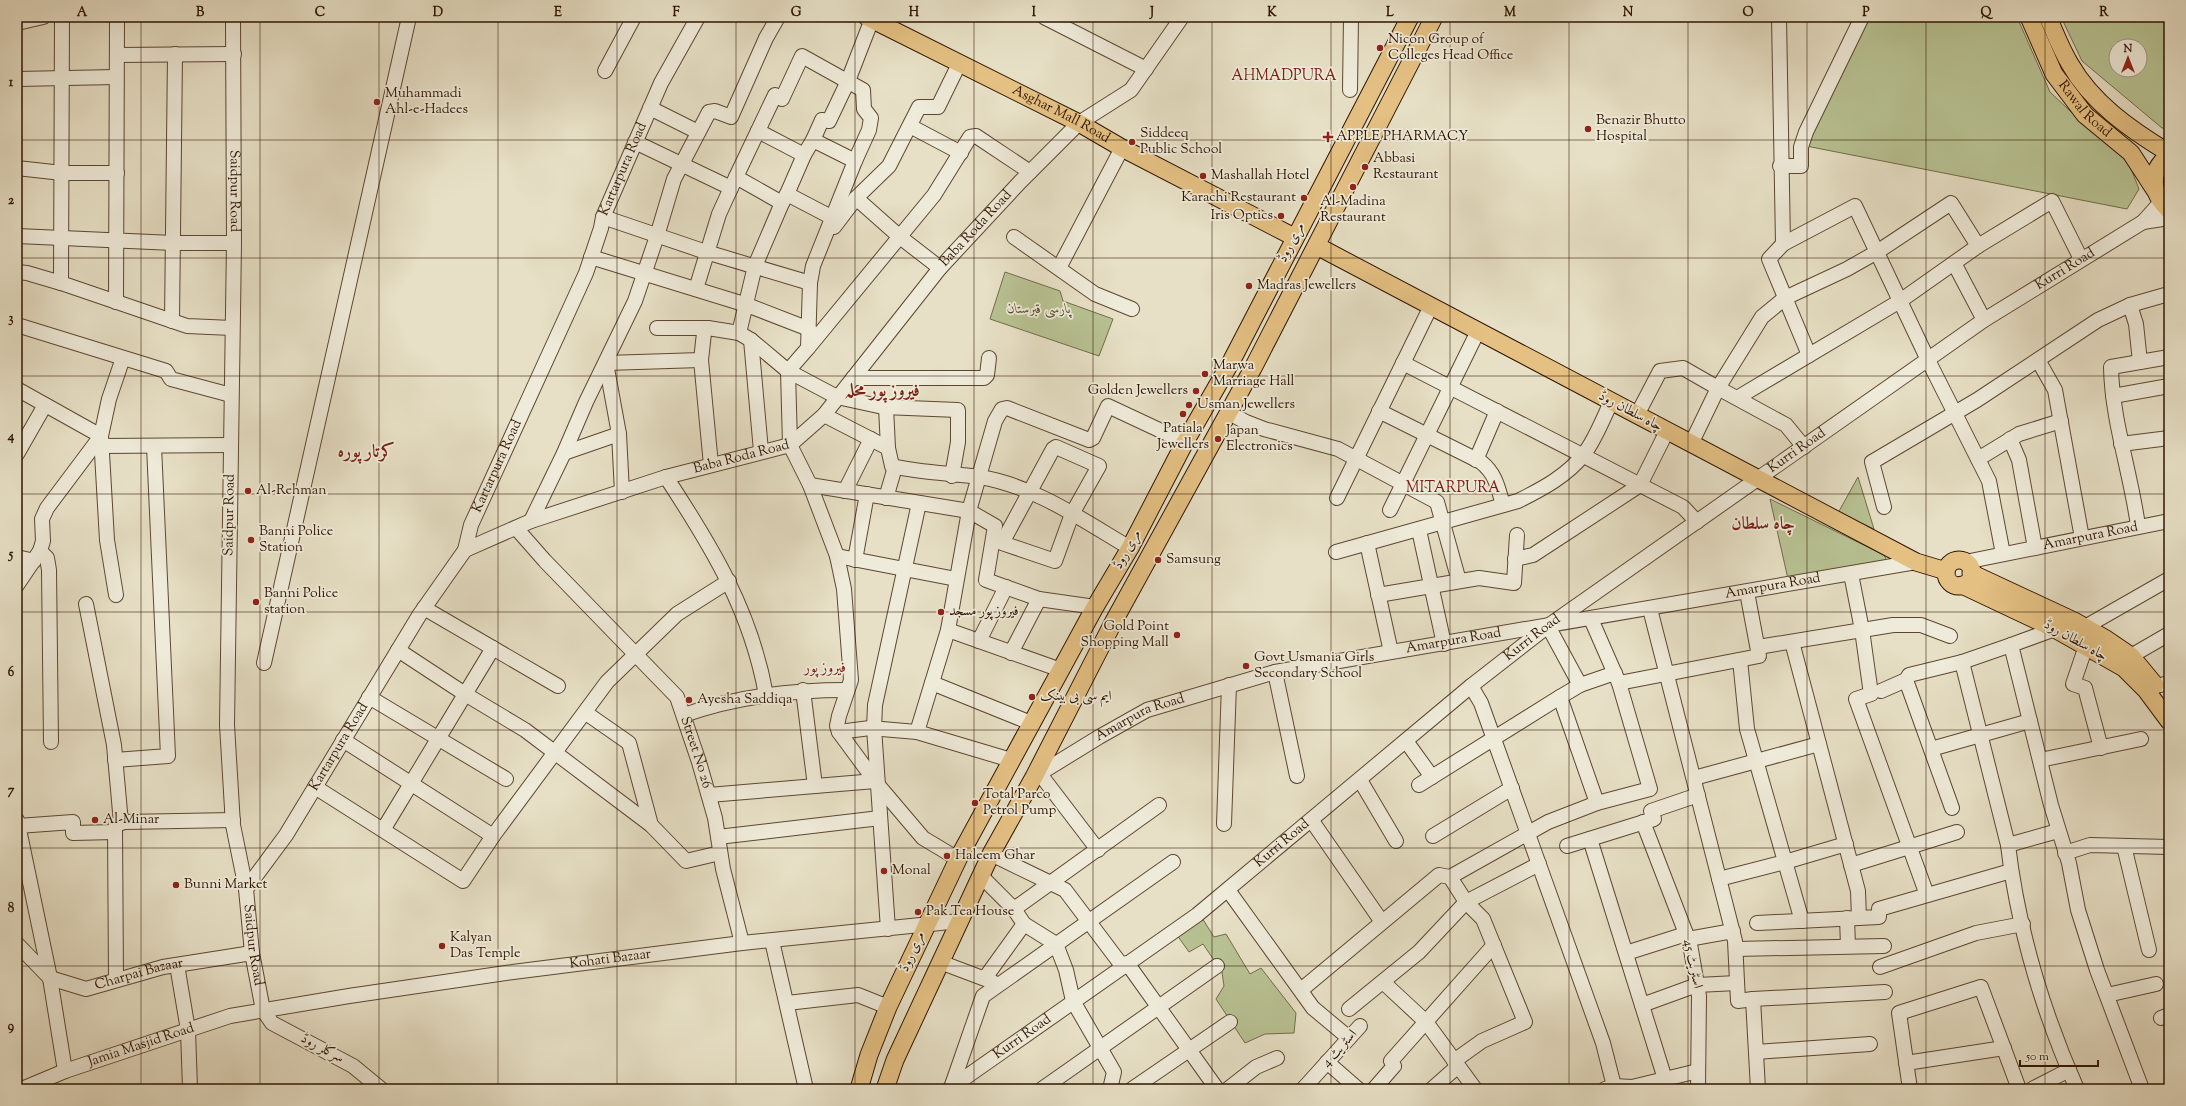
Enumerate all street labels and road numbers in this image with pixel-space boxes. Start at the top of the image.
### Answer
street label: Rawal Road [2053,77,2115,143]
street label: Asghar Mall Road [1008,81,1114,149]
street label: Kartarpura Road [595,120,653,219]
street label: Saidpur Road [224,150,244,232]
street label: Baba Roda Road [935,186,1017,272]
street label: مری روڈ [1273,219,1311,267]
street label: Kurri Road [2032,244,2099,296]
street label: چاہ سلطان روڈ [1594,387,1666,437]
street label: Kartarpura Road [468,417,528,516]
street label: Kurri Road [1764,424,1830,479]
street label: Baba Roda Road [691,436,792,480]
street label: Saidpur Road [219,474,241,556]
street label: Amarpura Road [2041,517,2140,556]
street label: مری روڈ [1109,526,1147,573]
street label: Amarpura Road [1724,569,1822,605]
street label: Kurri Road [1500,610,1565,666]
street label: چاہ سلطان روڈ [2040,615,2110,667]
street label: Amarpura Road [1404,623,1503,659]
street label: Amarpura Road [1092,689,1187,747]
street label: Kartarpura Road [305,699,374,795]
street label: Street No 26 [674,714,716,791]
street label: Kurri Road [1250,815,1314,873]
street label: Saidpur Road [237,903,268,988]
street label: مری روڈ [895,928,931,976]
street label: اسٹریٹ 45 [1677,938,1707,990]
street label: Kohati Bazaar [568,945,653,975]
street label: Charpai Bazaar [92,954,185,996]
street label: Kurri Road [990,1010,1056,1065]
street label: Jamia Masjid Road [85,1019,197,1073]
street label: اسٹریٹ 4 [1318,1026,1362,1072]
street label: سرکلر روڈ [297,1029,347,1069]

